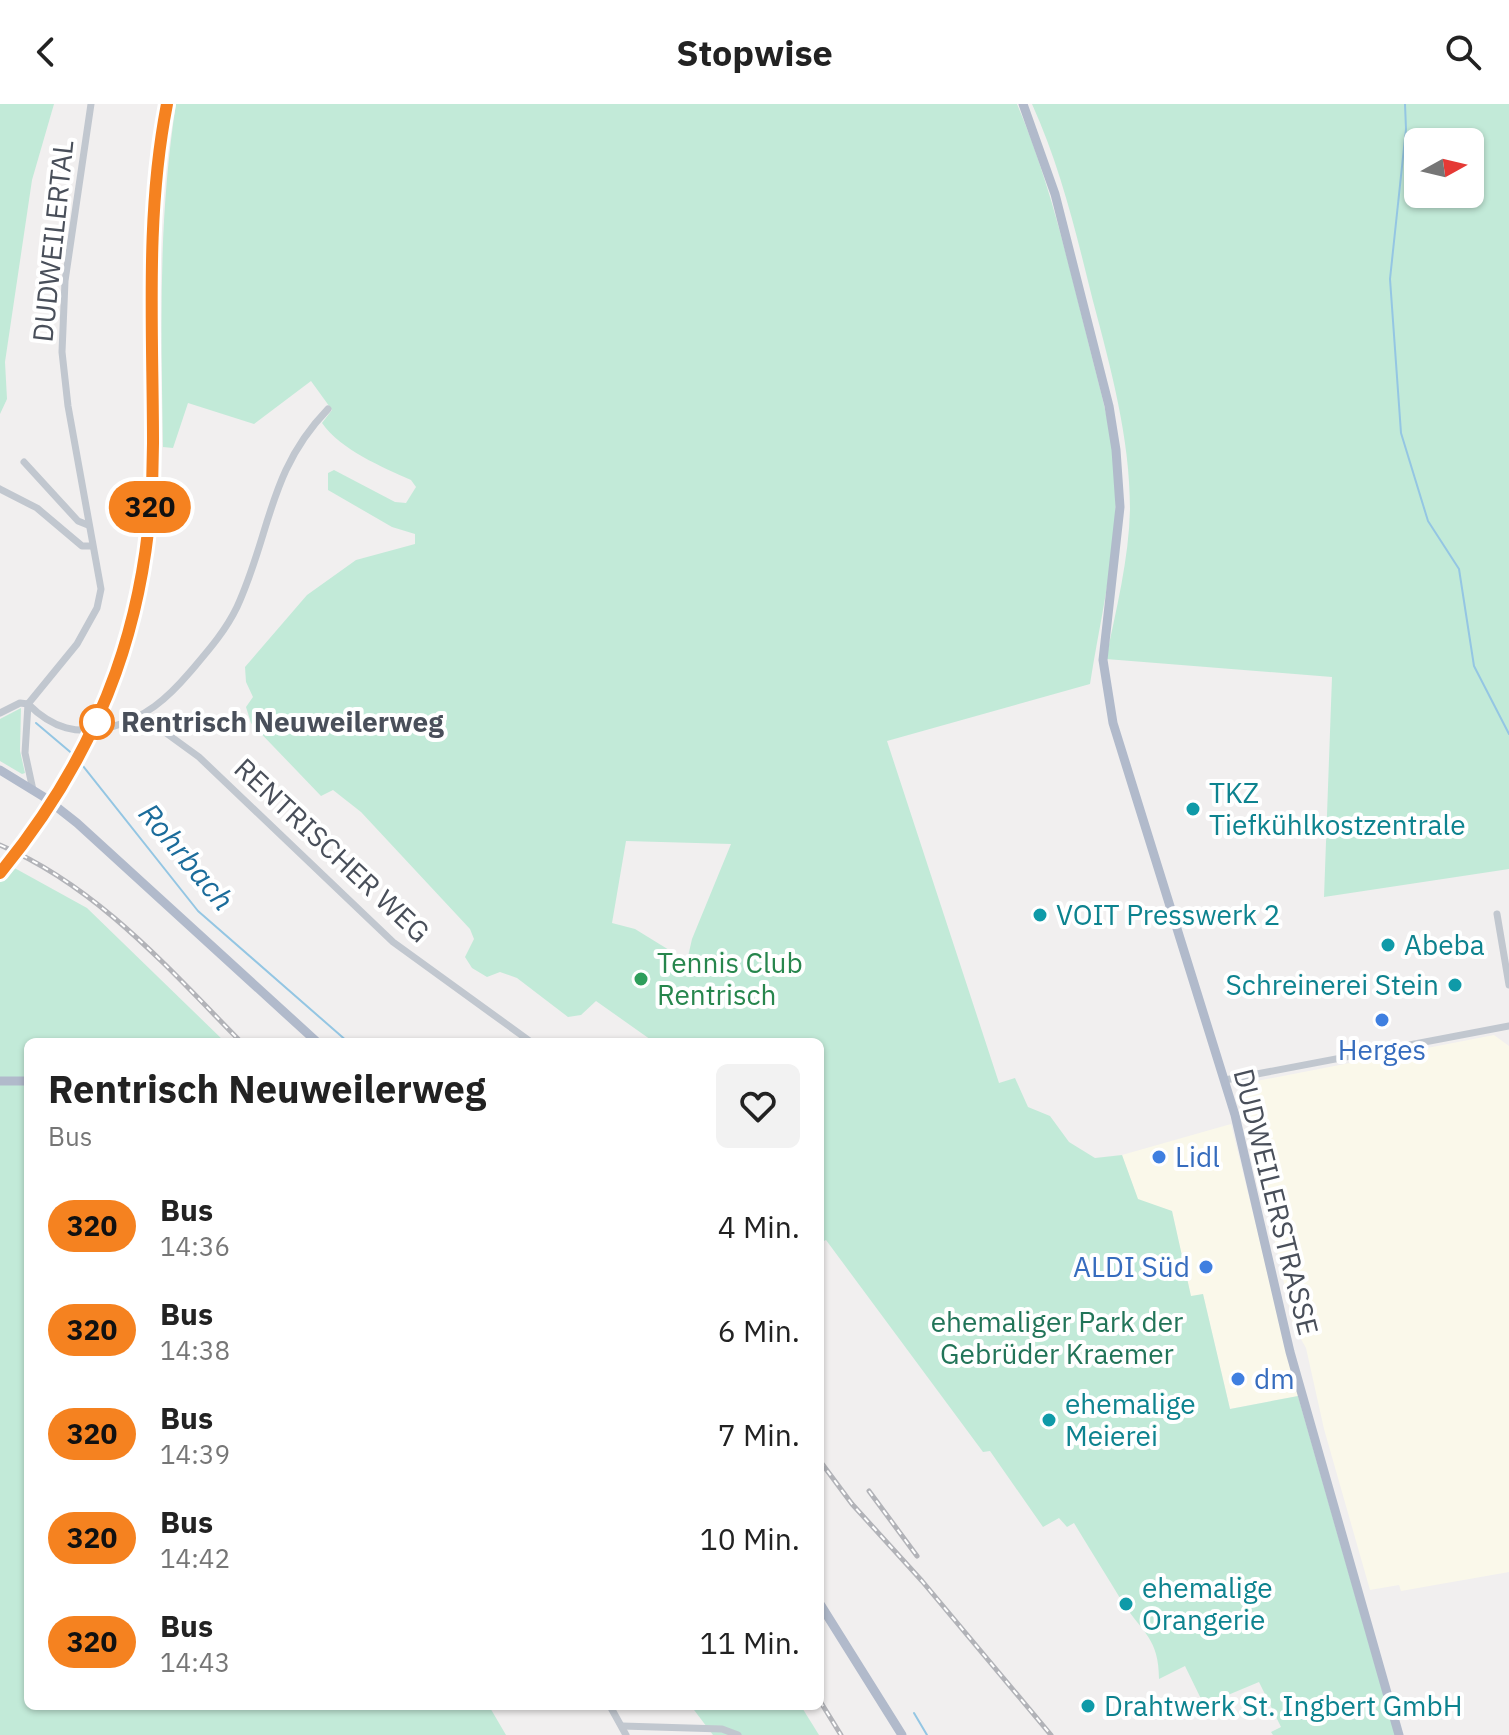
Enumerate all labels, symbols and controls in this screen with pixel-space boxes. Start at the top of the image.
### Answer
text: Stopwise [676,29,833,76]
icon: back [24,30,68,74]
icon: search [1441,30,1485,74]
north arrow [1404,128,1484,208]
map controls [1404,128,1484,208]
street label: DUDWEILERTAL [24,138,82,344]
line badge: 320 [104,481,196,533]
text: 320 [125,488,175,525]
place label: Rentrisch Neuweilerweg [121,703,444,740]
marker: Rentrisch Neuweilerweg [80,705,114,739]
street label: RENTRISCHER WEG [227,749,438,950]
place label: TKZ Tiefkühlkostzentrale [1209,774,1466,843]
water label: Rohrbach [131,794,243,918]
marker: TKZ Tiefkühlkostzentrale [1184,800,1202,818]
place label: VOIT Presswerk 2 [1056,896,1280,933]
marker: VOIT Presswerk 2 [1031,906,1049,924]
place label: Abeba [1404,926,1485,963]
marker: Abeba [1379,936,1397,954]
place label: Tennis Club Rentrisch [657,944,803,1013]
place label: Schreinerei Stein [1226,966,1439,1003]
marker: Tennis Club Rentrisch [632,970,650,988]
marker: Schreinerei Stein [1446,976,1464,994]
marker: Herges [1373,1011,1391,1029]
place label: Herges [1338,1031,1426,1068]
text: Rentrisch Neuweilerweg [48,1064,486,1113]
button: heart [716,1064,800,1148]
street label: DUDWEILERSTRASSE [1225,1065,1328,1339]
text: Bus [48,1119,92,1153]
place label: Lidl [1175,1138,1220,1175]
marker: Lidl [1150,1148,1168,1166]
text: Bus [160,1190,213,1229]
text: 320 [67,1207,117,1244]
text: 4 Min. [718,1207,800,1246]
text: 14:36 [160,1229,230,1263]
place label: ALDI Süd [1073,1248,1190,1285]
marker: ALDI Süd [1197,1258,1215,1276]
text: Bus [160,1294,213,1333]
park label: ehemaliger Park der Gebrüder Kraemer [931,1303,1183,1372]
text: 320 [67,1311,117,1348]
text: 6 Min. [718,1311,800,1350]
text: 14:38 [160,1333,230,1367]
place label: dm [1254,1360,1295,1397]
marker: dm [1229,1370,1247,1388]
place label: ehemalige Meierei [1065,1385,1196,1454]
text: Bus [160,1398,213,1437]
marker: ehemalige Meierei [1040,1411,1058,1429]
text: 320 [67,1415,117,1452]
text: 7 Min. [718,1415,800,1454]
text: 14:39 [160,1437,230,1471]
text: Bus [160,1502,213,1541]
text: 320 [67,1519,117,1556]
text: 10 Min. [700,1519,800,1558]
text: 14:42 [160,1541,230,1575]
place label: ehemalige Orangerie [1142,1569,1273,1638]
marker: ehemalige Orangerie [1117,1595,1135,1613]
text: Bus [160,1606,213,1645]
text: 320 [67,1623,117,1660]
text: 11 Min. [700,1623,800,1662]
text: 14:43 [160,1645,230,1679]
place label: Drahtwerk St. Ingbert GmbH [1104,1687,1463,1724]
marker: Drahtwerk St. Ingbert GmbH [1079,1697,1097,1715]

